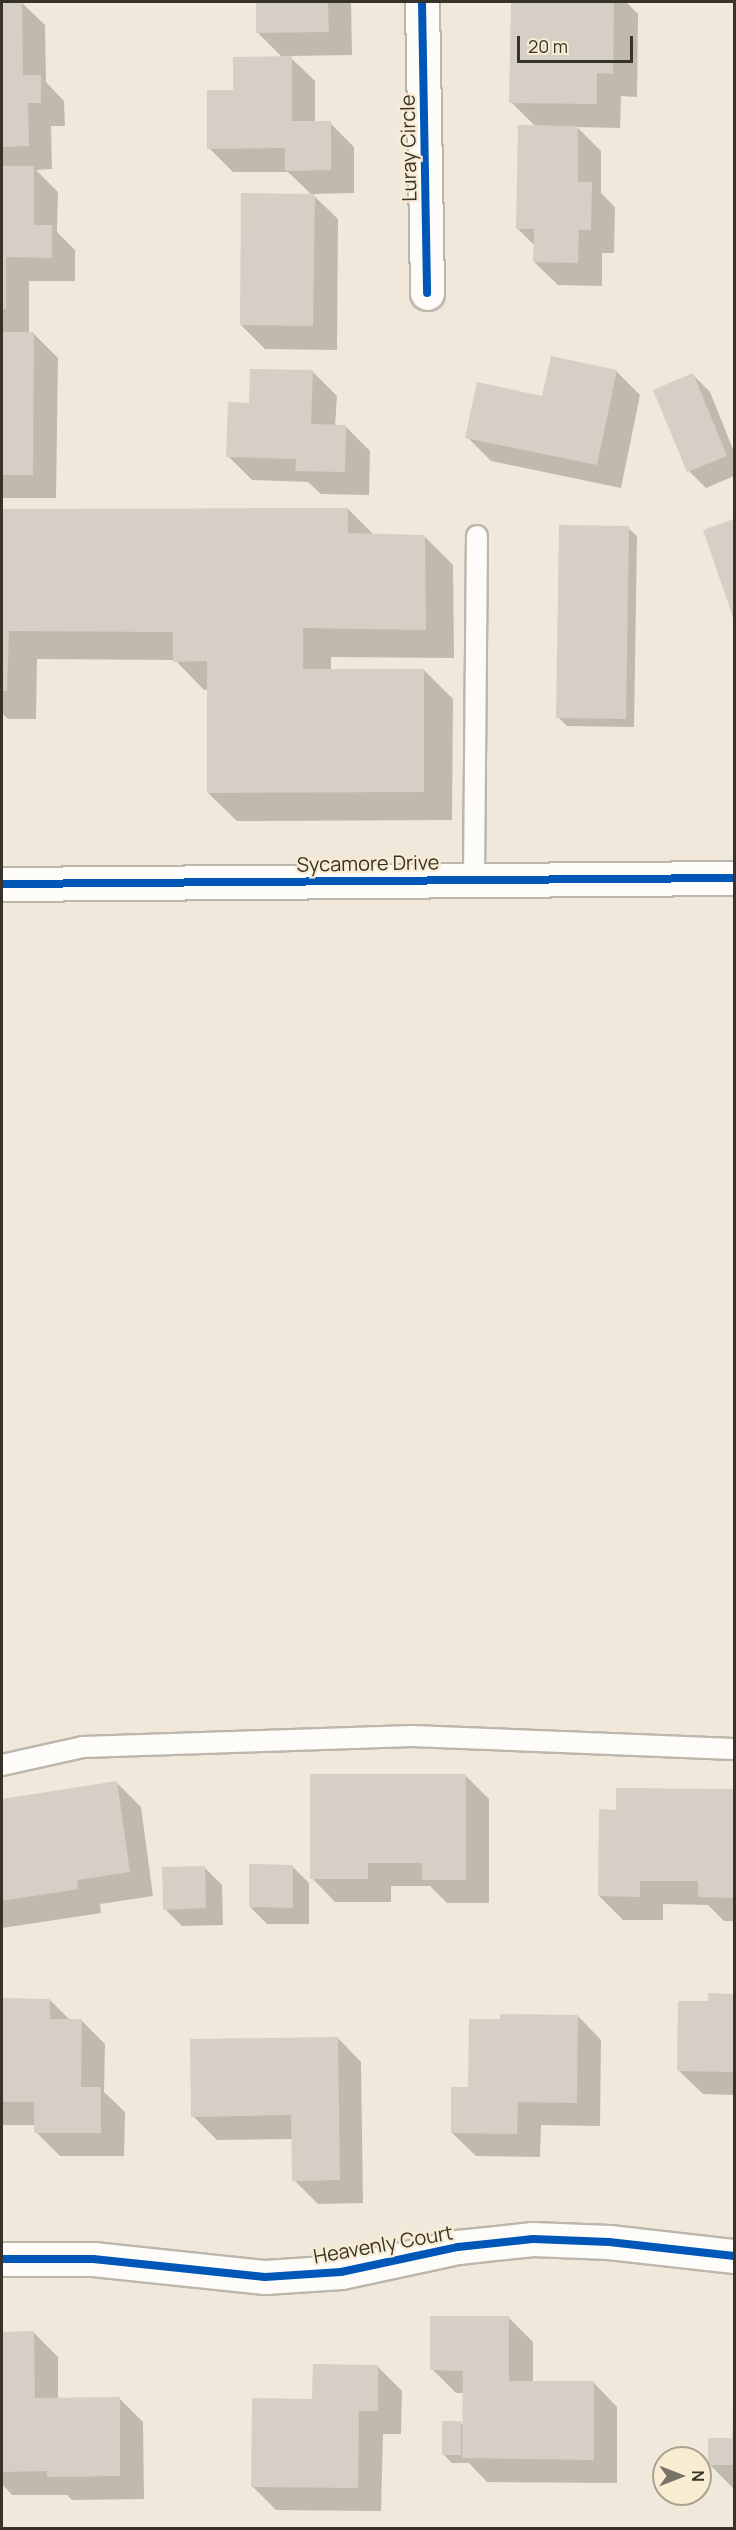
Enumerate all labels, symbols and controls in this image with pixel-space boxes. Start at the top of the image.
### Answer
scale bar [520,24,636,62]
text: 20 m [528,34,568,58]
street label: Luray Circle [395,94,421,202]
street label: Sycamore Drive [297,850,439,876]
street label: Heavenly Court [311,2220,455,2268]
north arrow [652,2446,712,2506]
text: N [687,2470,709,2482]

